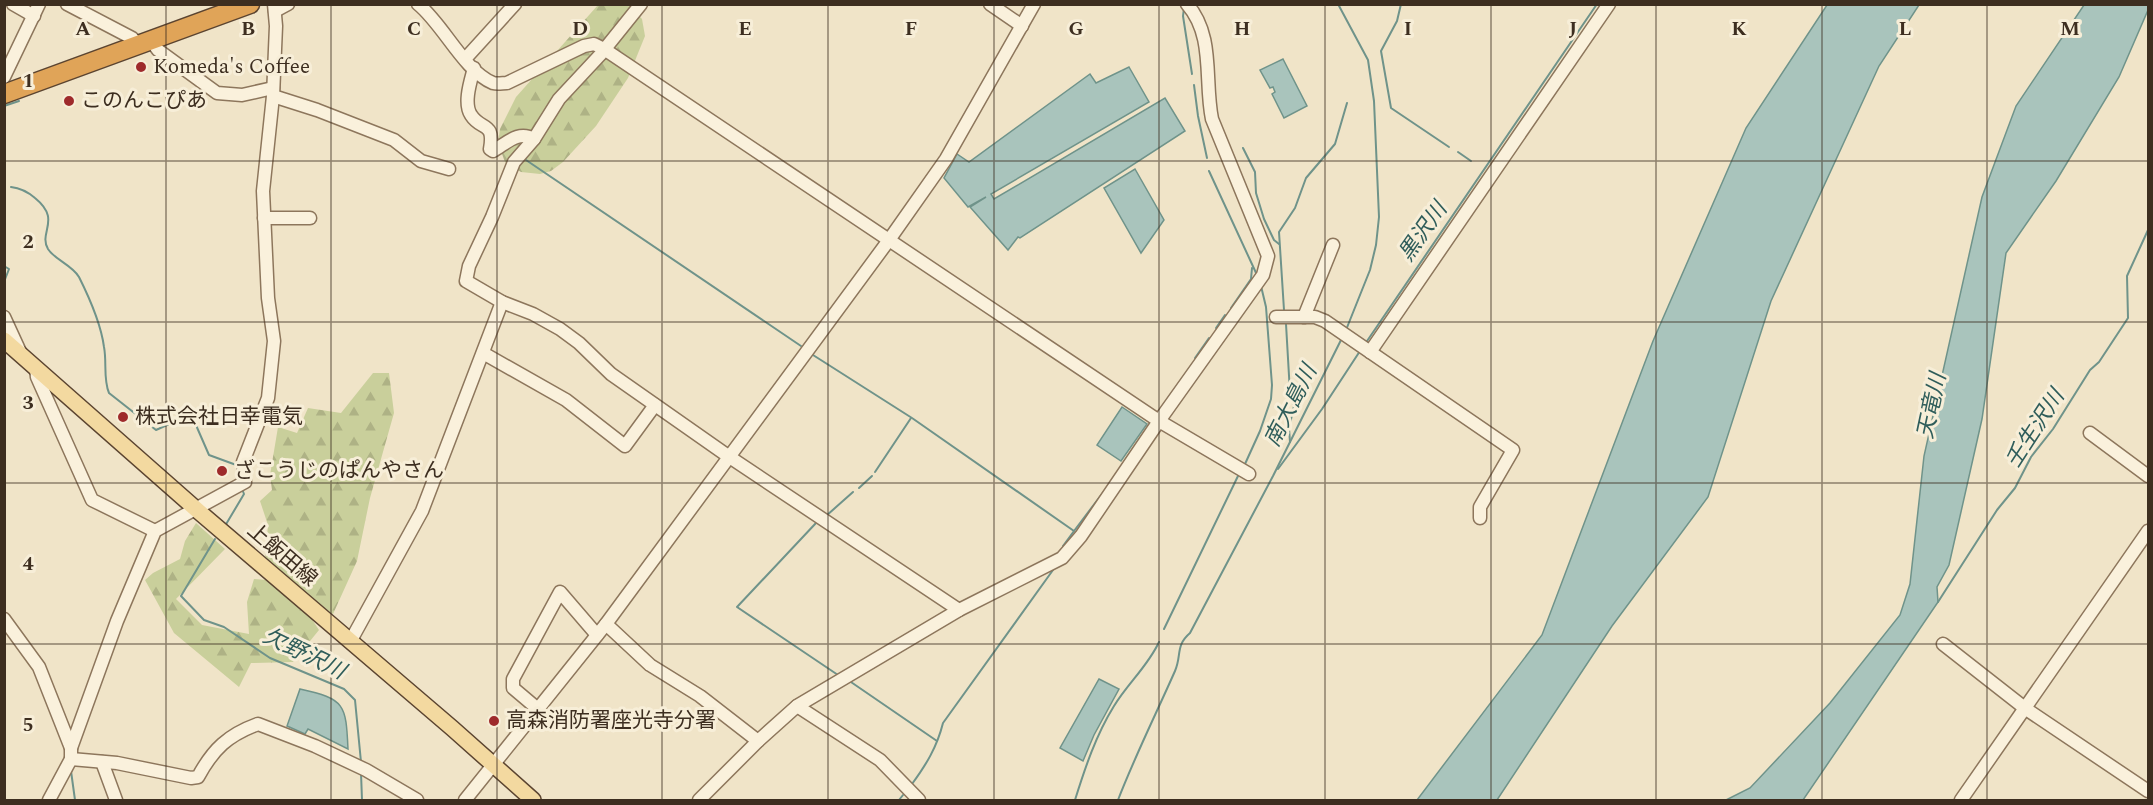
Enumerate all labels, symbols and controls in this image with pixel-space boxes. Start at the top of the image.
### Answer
text: A [75,14,91,44]
text: B [241,14,255,44]
text: C [407,14,421,44]
text: D [572,14,588,44]
text: E [738,14,752,44]
text: F [905,14,917,44]
text: G [1068,14,1084,44]
text: H [1234,14,1250,44]
text: I [1404,14,1412,44]
text: J [1569,14,1577,44]
text: K [1731,14,1747,44]
text: L [1899,14,1911,44]
text: M [2060,14,2080,44]
place label: Komeda's Coffee [153,51,310,83]
marker: Komeda's Coffee [134,60,148,74]
text: 1 [22,66,34,96]
place label: このんこぴあ [81,85,207,117]
marker: このんこぴあ [62,94,76,108]
water label: 黒沢川 [1391,194,1457,269]
text: 2 [22,227,34,257]
water label: 南大島川 [1256,358,1327,453]
water label: 天竜川 [1909,368,1955,442]
water label: 壬生沢川 [1997,381,2074,475]
text: 3 [22,388,34,418]
place label: 株式会社日幸電気 [135,401,303,433]
marker: 株式会社日幸電気 [116,410,130,424]
place label: ざこうじのぱんやさん [234,455,444,487]
marker: ざこうじのぱんやさん [215,464,229,478]
street label: 上飯田線 [240,515,324,595]
text: 4 [22,549,34,579]
water label: 欠野沢川 [257,620,353,689]
place label: 高森消防署座光寺分署 [506,705,716,737]
text: 5 [22,710,34,740]
marker: 高森消防署座光寺分署 [487,714,501,728]

